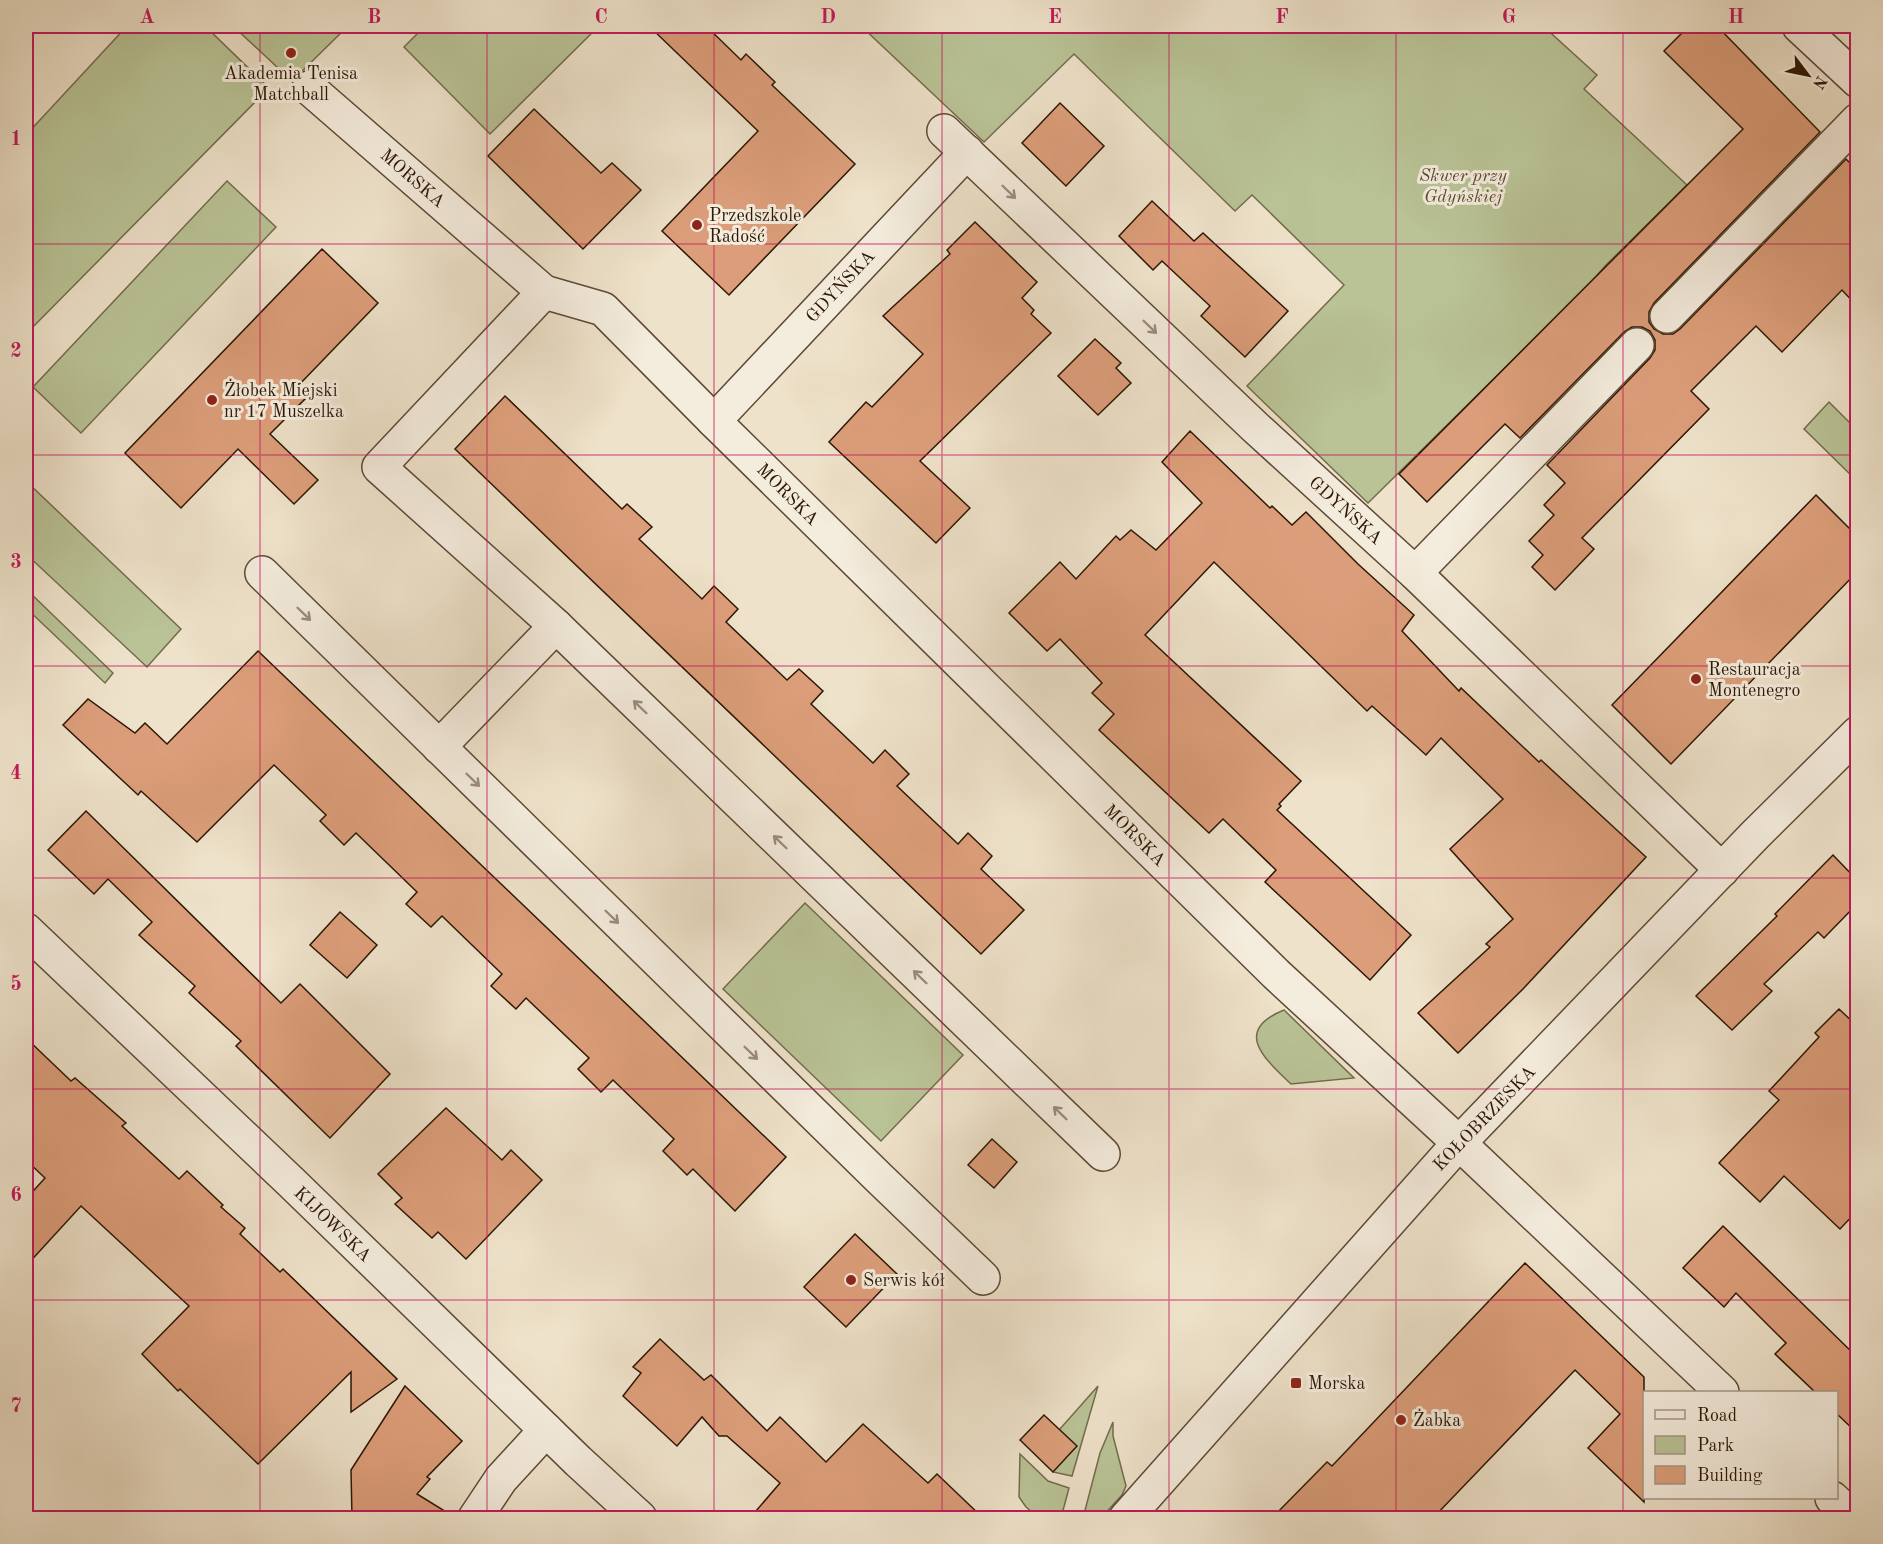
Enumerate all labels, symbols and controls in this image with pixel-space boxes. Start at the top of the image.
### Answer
text: A [139,8,155,28]
text: B [367,8,381,28]
text: C [594,8,608,28]
text: D [820,8,836,28]
text: E [1048,8,1062,28]
text: F [1275,8,1289,28]
text: G [1502,8,1516,28]
text: H [1728,8,1744,28]
north arrow [1778,45,1838,105]
marker: Akademia Tenisa Matchball [284,46,298,60]
place label: Akademia Tenisa Matchball [224,65,358,104]
text: N [1809,72,1829,92]
text: 1 [10,130,22,150]
street label: MORSKA [377,146,448,212]
park label: Skwer przy Gdyńskiej [1419,167,1508,206]
one-way arrow [1001,185,1016,199]
place label: Przedszkole Radość [709,207,801,246]
marker: Przedszkole Radość [690,218,704,232]
street label: GDYŃSKA [799,243,879,326]
one-way arrow [1143,320,1158,334]
text: 2 [10,342,22,362]
place label: Żłobek Miejski nr 17 Muszelka [224,379,344,421]
marker: Żłobek Miejski nr 17 Muszelka [205,393,219,407]
street label: MORSKA [753,460,822,529]
street label: GDYŃSKA [1305,470,1389,548]
text: 3 [10,553,22,573]
one-way arrow [296,607,311,622]
place label: Restauracja Montenegro [1708,661,1801,700]
marker: Restauracja Montenegro [1689,672,1703,686]
one-way arrow [632,699,647,714]
text: 4 [10,764,22,784]
one-way arrow [465,773,480,788]
street label: MORSKA [1100,801,1169,870]
one-way arrow [773,835,788,849]
one-way arrow [604,909,619,924]
one-way arrow [913,970,928,985]
text: 5 [10,974,22,995]
one-way arrow [744,1046,759,1061]
street label: KOŁOBRZESKA [1430,1062,1539,1175]
one-way arrow [1053,1106,1068,1120]
street label: KIJOWSKA [290,1184,374,1266]
text: 6 [10,1186,22,1206]
place label: Serwis kół [863,1272,945,1290]
marker: Serwis kół [844,1273,858,1287]
place label: Morska [1308,1375,1366,1393]
marker: Morska [1289,1376,1303,1390]
legend [1643,1391,1838,1499]
text: 7 [10,1397,22,1417]
text: Road [1697,1407,1737,1425]
place label: Żabka [1413,1409,1461,1430]
marker: Żabka [1394,1413,1408,1427]
text: Park [1697,1437,1734,1455]
text: Building [1697,1467,1763,1485]

